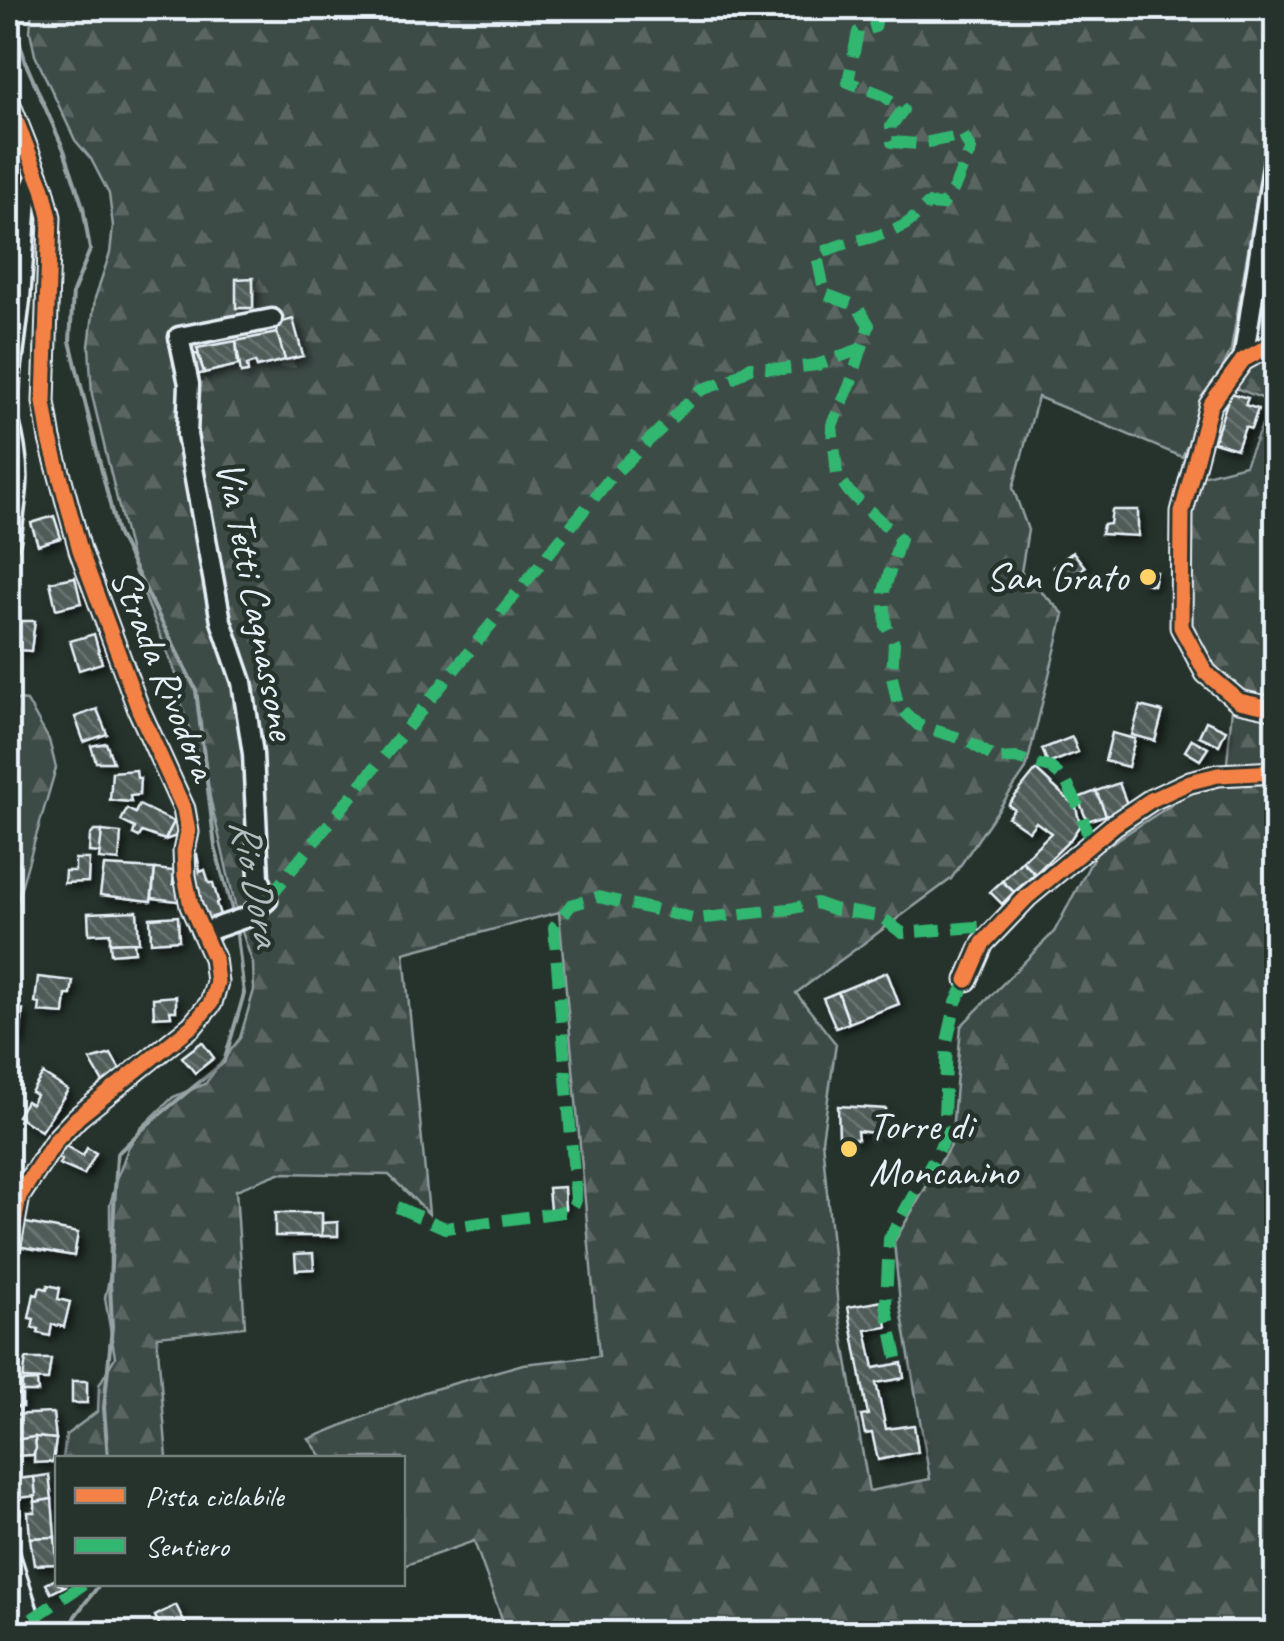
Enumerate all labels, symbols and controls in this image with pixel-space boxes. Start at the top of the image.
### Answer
street label: Via Tetti Cagnassone [205,457,308,746]
place label: San Grato [986,552,1130,602]
street label: Strada Rivodora [99,561,230,790]
marker: San Grato [1137,566,1159,588]
water label: Rio Dora [218,814,295,953]
place label: Torre di Moncanino [869,1101,1019,1197]
marker: Torre di Moncanino [838,1138,860,1160]
legend [55,1456,405,1586]
text: Pista ciclabile [145,1477,286,1515]
text: Sentiero [145,1527,230,1565]

